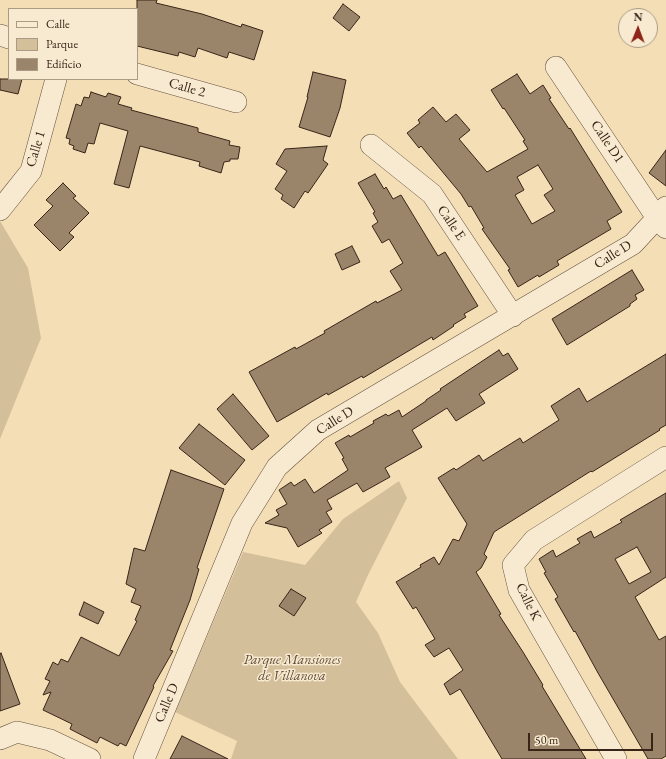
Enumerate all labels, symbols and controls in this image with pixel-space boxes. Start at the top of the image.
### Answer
legend [8,8,138,80]
north arrow [618,8,658,48]
text: N [634,10,643,24]
text: Calle [46,16,70,32]
text: Parque [46,36,78,52]
text: Edificio [46,56,81,72]
street label: Calle 2 [167,75,207,101]
street label: Calle D1 [587,117,627,167]
street label: Calle 1 [23,129,49,169]
street label: Calle E [433,202,469,244]
street label: Calle D [591,237,635,273]
street label: Calle D [313,403,357,439]
street label: Calle K [512,580,544,624]
park label: Parque Mansiones de Villanova [243,652,341,684]
street label: Calle D [151,681,183,725]
scale bar [530,725,655,751]
text: 50 m [535,732,558,748]

